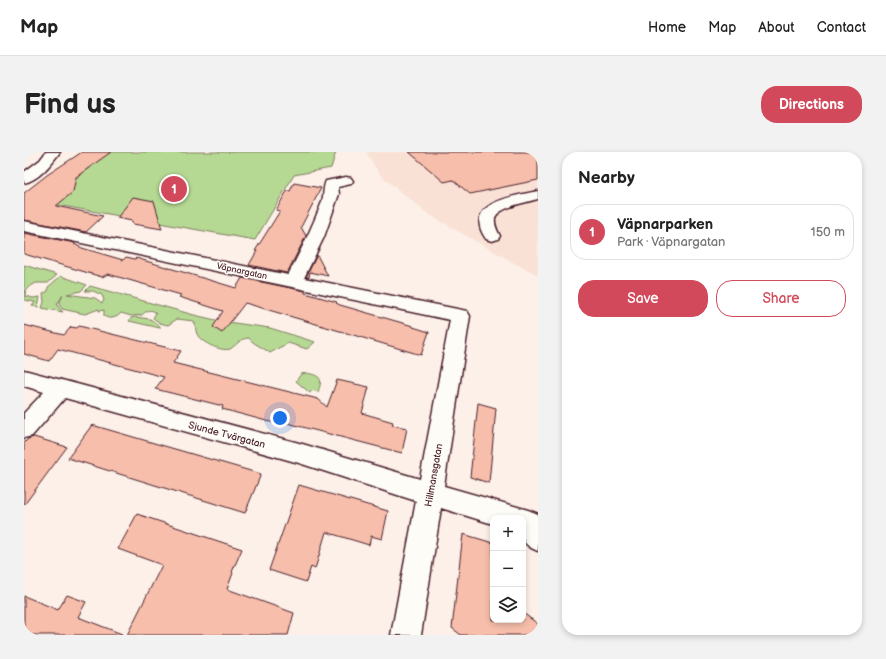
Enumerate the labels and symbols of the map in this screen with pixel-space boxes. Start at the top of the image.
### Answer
pin: 1 [161,174,187,204]
street label: Väpnargatan [216,261,268,282]
your location [270,408,290,428]
street label: Sjunde Tvärgatan [187,419,267,451]
street label: Hillmansgatan [423,442,446,508]

